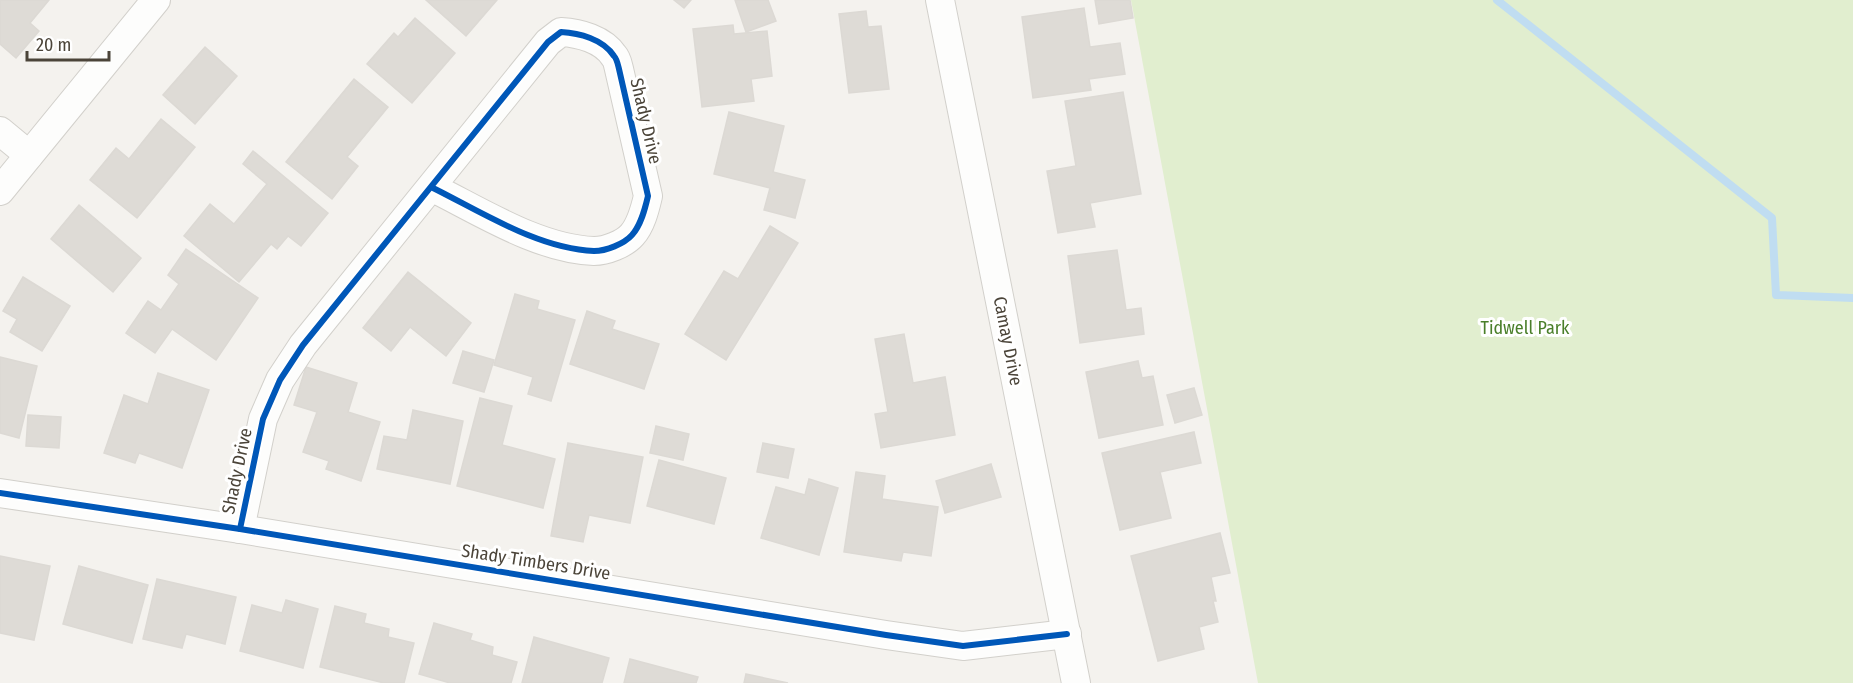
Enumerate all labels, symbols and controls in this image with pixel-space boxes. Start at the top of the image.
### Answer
scale bar [27,24,110,62]
text: 20 m [36,34,71,56]
street label: Shady Drive [625,76,667,166]
street label: Camay Drive [989,294,1027,388]
park label: Tidwell Park [1481,317,1570,339]
street label: Shady Drive [217,426,257,516]
street label: Shady Timbers Drive [460,539,612,585]

